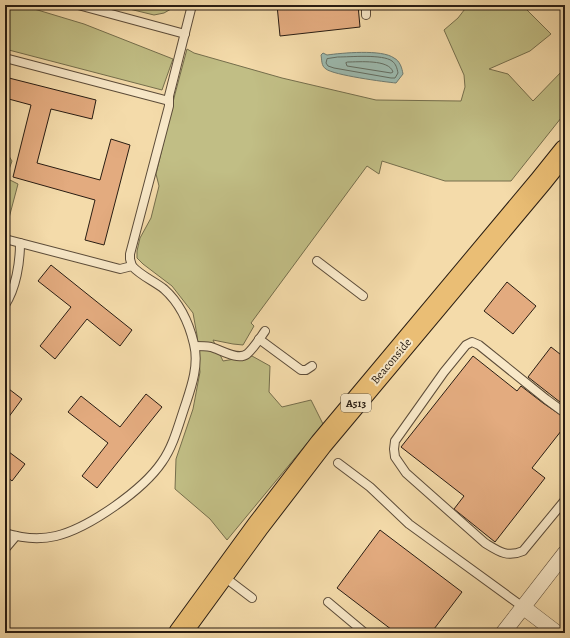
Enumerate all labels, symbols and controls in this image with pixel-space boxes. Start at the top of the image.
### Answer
street label: Beaconside [367,335,415,387]
road number: A513 [341,394,371,412]

